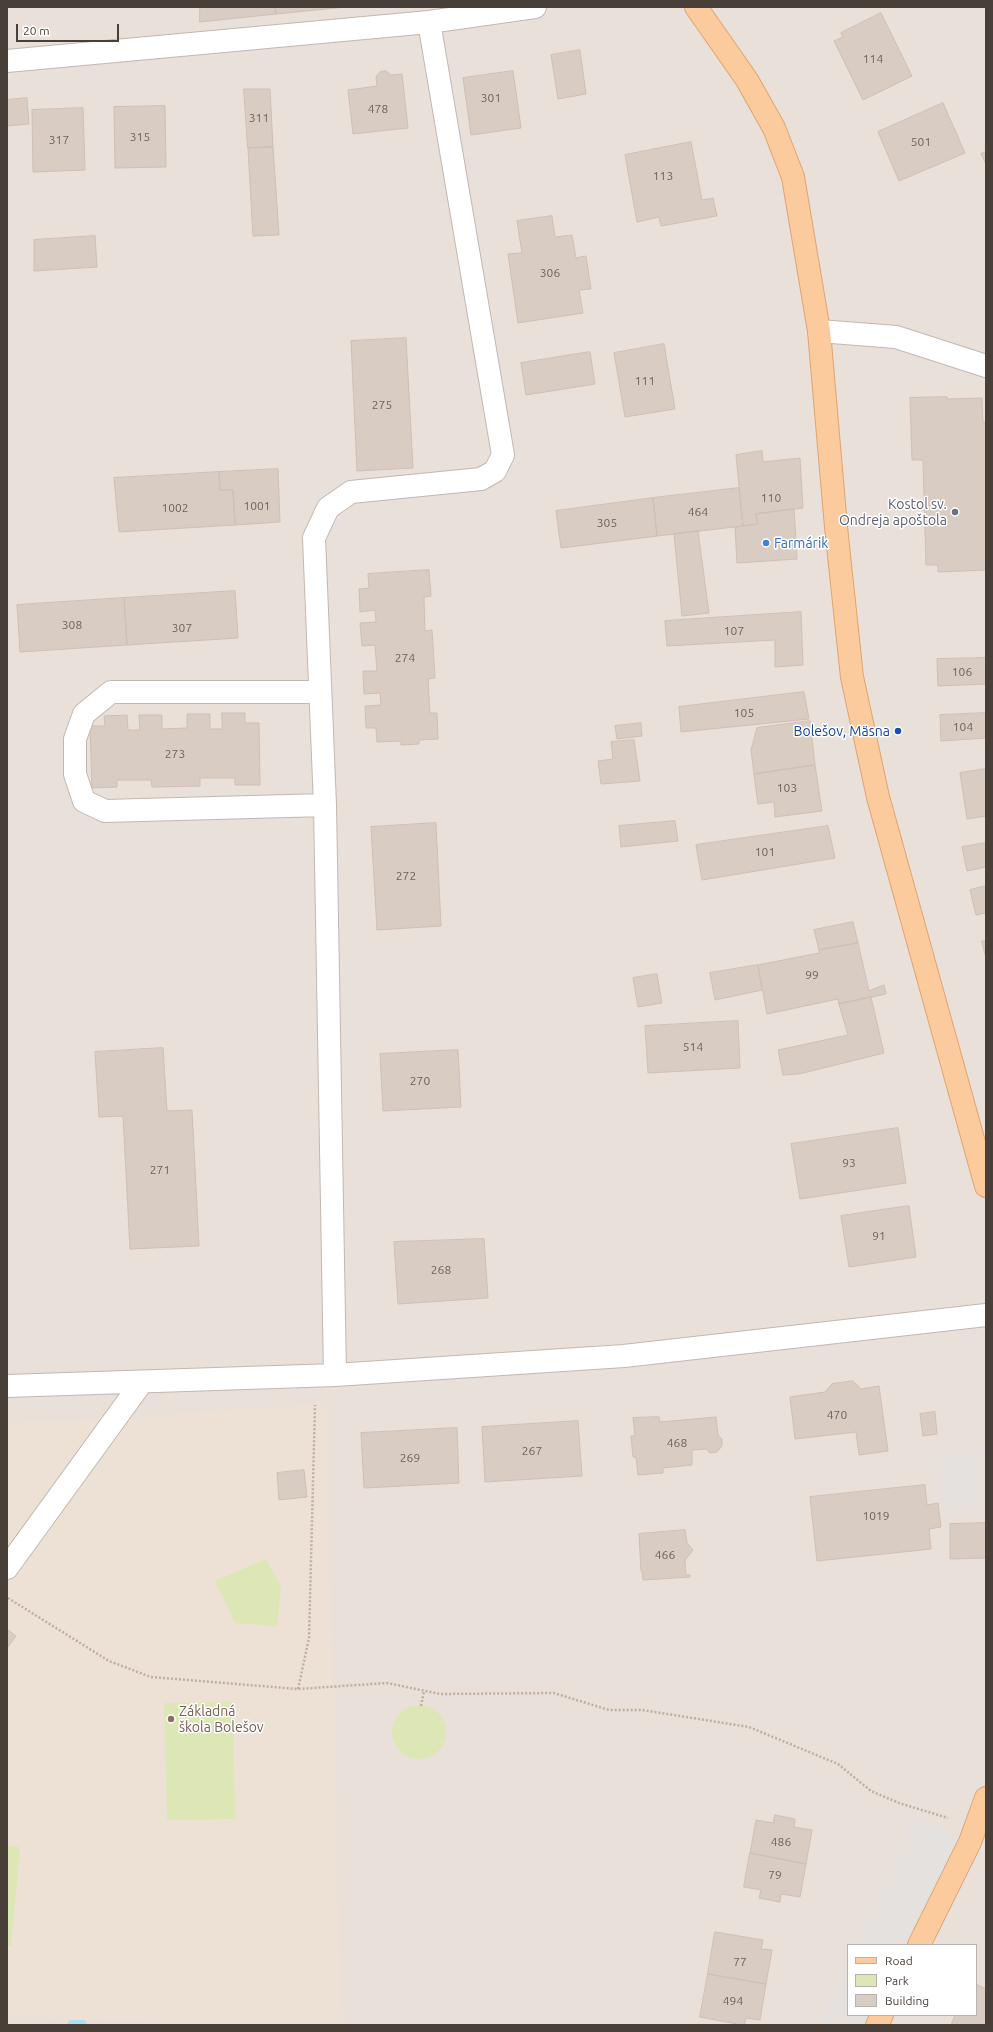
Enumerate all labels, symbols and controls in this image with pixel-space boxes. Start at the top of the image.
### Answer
scale bar [18,16,121,42]
text: 20 m [23,24,50,37]
house number: 114 [863,52,883,66]
house number: 301 [481,91,501,105]
house number: 478 [368,102,388,116]
house number: 311 [249,111,269,125]
house number: 315 [130,130,150,144]
house number: 317 [49,133,69,147]
house number: 501 [911,135,931,149]
house number: 113 [653,169,673,183]
house number: 306 [540,266,560,280]
house number: 111 [635,374,655,388]
house number: 275 [372,398,392,412]
house number: 110 [761,491,781,505]
place label: Kostol sv. Ondreja apoštola [839,496,947,528]
house number: 1001 [243,499,271,513]
house number: 1002 [161,501,189,515]
house number: 464 [688,505,708,519]
marker: Kostol sv. Ondreja apoštola [950,507,960,517]
house number: 305 [597,516,617,530]
place label: Farmárik [774,535,828,551]
marker: Farmárik [761,538,771,548]
house number: 308 [62,618,82,632]
house number: 307 [172,621,192,635]
house number: 107 [724,624,744,638]
house number: 274 [395,651,415,665]
house number: 106 [952,665,972,679]
house number: 105 [734,706,754,720]
house number: 104 [953,720,973,734]
place label: Bolešov, Mäsna [794,723,890,739]
marker: Bolešov, Mäsna [893,726,903,736]
house number: 273 [165,747,185,761]
house number: 103 [777,781,797,795]
house number: 101 [755,845,775,859]
house number: 272 [396,869,416,883]
house number: 99 [805,968,819,982]
house number: 514 [683,1040,703,1054]
house number: 270 [410,1074,430,1088]
house number: 93 [842,1156,856,1170]
house number: 271 [150,1163,170,1177]
house number: 91 [872,1229,886,1243]
house number: 268 [431,1263,451,1277]
house number: 470 [827,1408,847,1422]
house number: 468 [667,1436,687,1450]
house number: 267 [522,1444,542,1458]
house number: 269 [400,1451,420,1465]
house number: 1019 [862,1509,890,1523]
house number: 466 [655,1548,675,1562]
place label: Základná škola Bolešov [179,1703,264,1736]
marker: Základná škola Bolešov [166,1714,176,1724]
house number: 486 [771,1835,791,1849]
house number: 79 [768,1868,782,1882]
legend [847,1944,977,2016]
text: Road [885,1954,913,1967]
house number: 77 [733,1955,747,1969]
text: Park [885,1974,909,1987]
house number: 494 [723,1994,743,2008]
text: Building [885,1994,929,2007]

